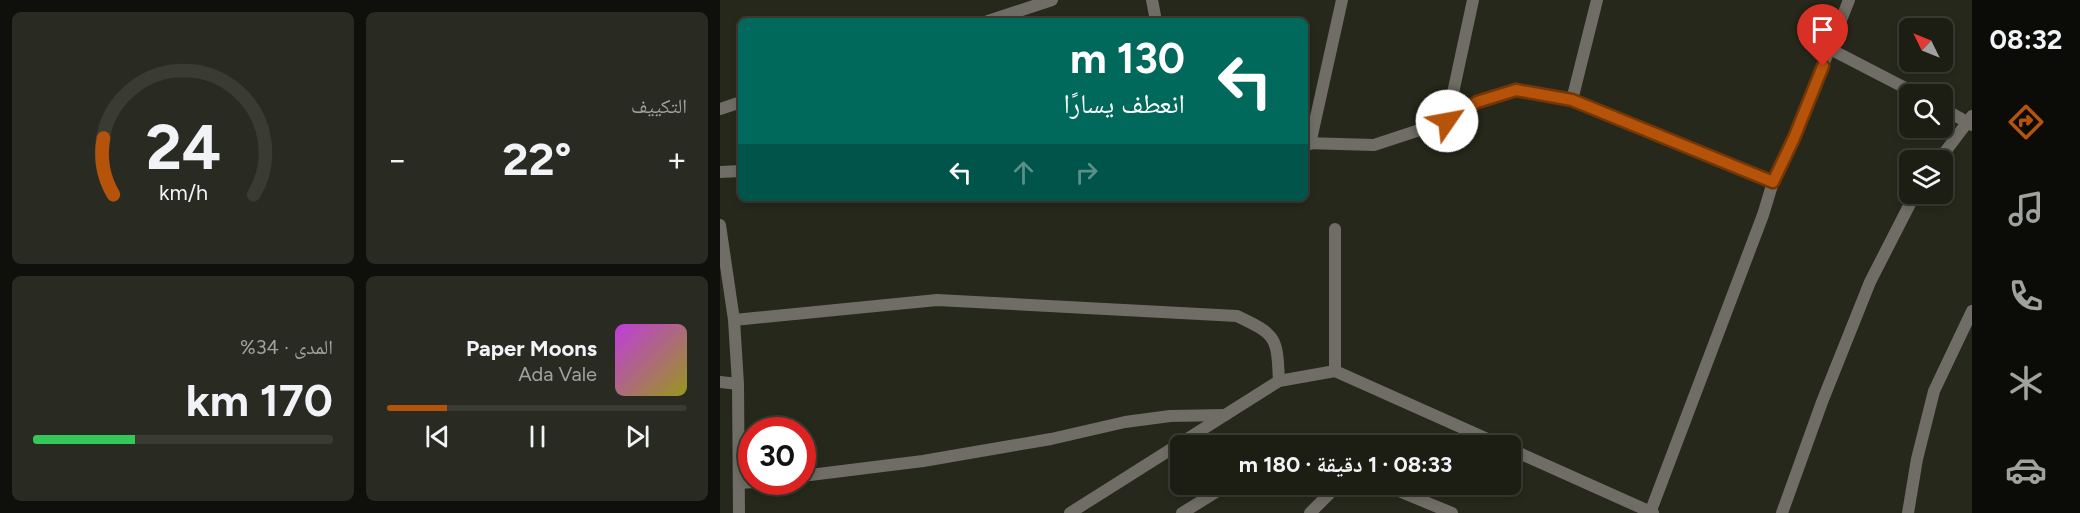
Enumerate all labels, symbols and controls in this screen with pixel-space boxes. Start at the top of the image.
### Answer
pin [1797,4,1848,66]
icon: arrive [1806,13,1839,46]
north arrow [1899,18,1953,72]
map controls [1899,18,1953,204]
text: 08:32 [1990,23,2062,56]
text: 130 m [1070,33,1185,84]
icon: left [1206,42,1284,120]
button: search [1899,84,1953,138]
text: انعطف يسارًا [1063,87,1185,120]
position arrow [1415,89,1479,153]
text: التكييف [631,94,687,118]
icon: directions [2005,101,2047,143]
text: 24 [145,110,221,185]
text: 22° [502,132,572,186]
text: − [387,140,408,179]
text: + [666,140,687,179]
button: layers [1899,150,1953,204]
icon: left [944,156,977,189]
icon: ahead [1007,156,1040,189]
icon: right [1070,156,1103,189]
text: km/h [159,180,207,205]
icon: music [2005,188,2047,230]
icon: phone [2005,275,2047,317]
text: المدى · 34% [240,335,333,359]
text: Paper Moons [466,335,597,362]
text: Ada Vale [518,362,597,386]
icon: climate [2005,362,2047,404]
text: 170 km [186,373,333,427]
speed limit sign: 30 [738,417,816,495]
icon: previous [421,420,454,453]
icon: pause [521,420,554,453]
icon: next [621,420,654,453]
icon: car [2005,449,2047,491]
text: 08:33 · 1 دقيقة · 180 m [1239,451,1452,478]

